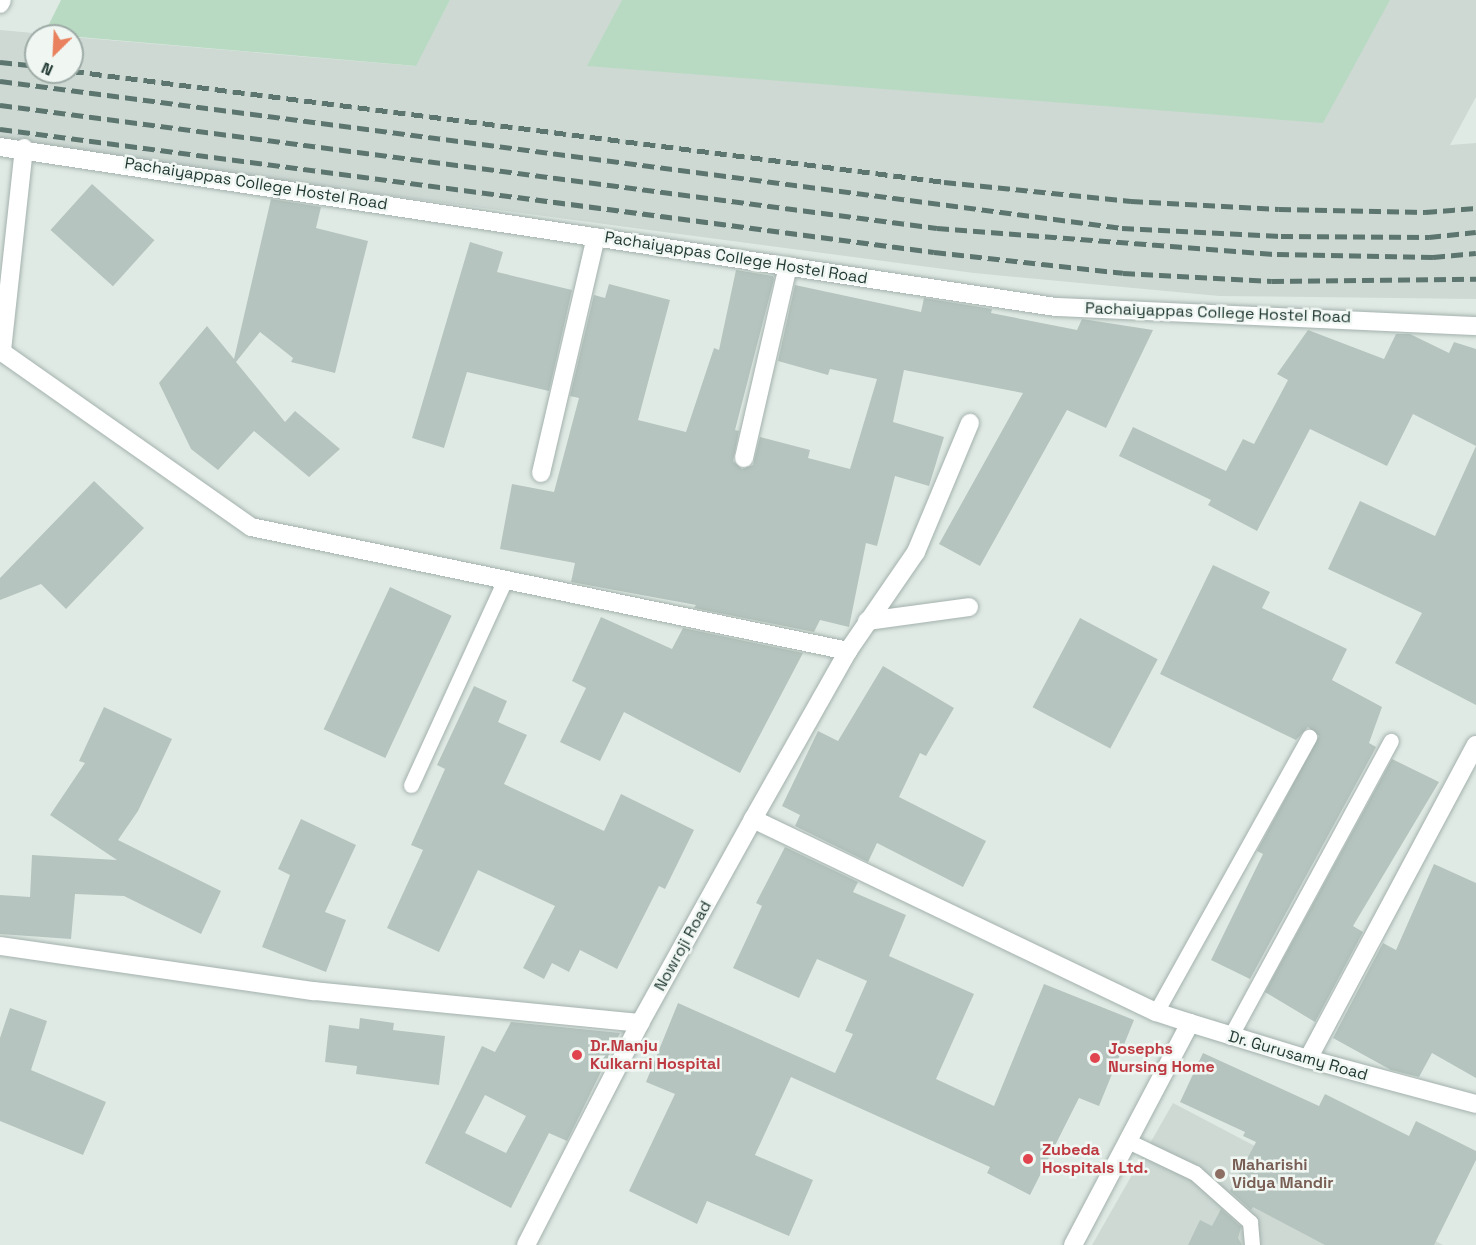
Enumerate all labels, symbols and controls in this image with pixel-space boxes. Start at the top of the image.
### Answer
north arrow [24,24,84,84]
text: N [38,57,56,81]
street label: Pachaiyappas College Hostel Road [123,154,389,214]
street label: Pachaiyappas College Hostel Road [603,228,869,288]
street label: Pachaiyappas College Hostel Road [1085,299,1351,327]
street label: Nowroji Road [650,898,716,994]
street label: Dr. Gurusamy Road [1226,1027,1370,1085]
place label: Dr.Manju Kulkarni Hospital [590,1036,720,1074]
place label: Josephs Nursing Home [1108,1039,1215,1077]
marker: Dr.Manju Kulkarni Hospital [568,1046,586,1064]
marker: Josephs Nursing Home [1086,1049,1104,1067]
place label: Zubeda Hospitals Ltd. [1042,1140,1148,1178]
marker: Zubeda Hospitals Ltd. [1019,1150,1037,1168]
place label: Maharishi Vidya Mandir [1232,1155,1334,1193]
marker: Maharishi Vidya Mandir [1213,1167,1227,1181]

